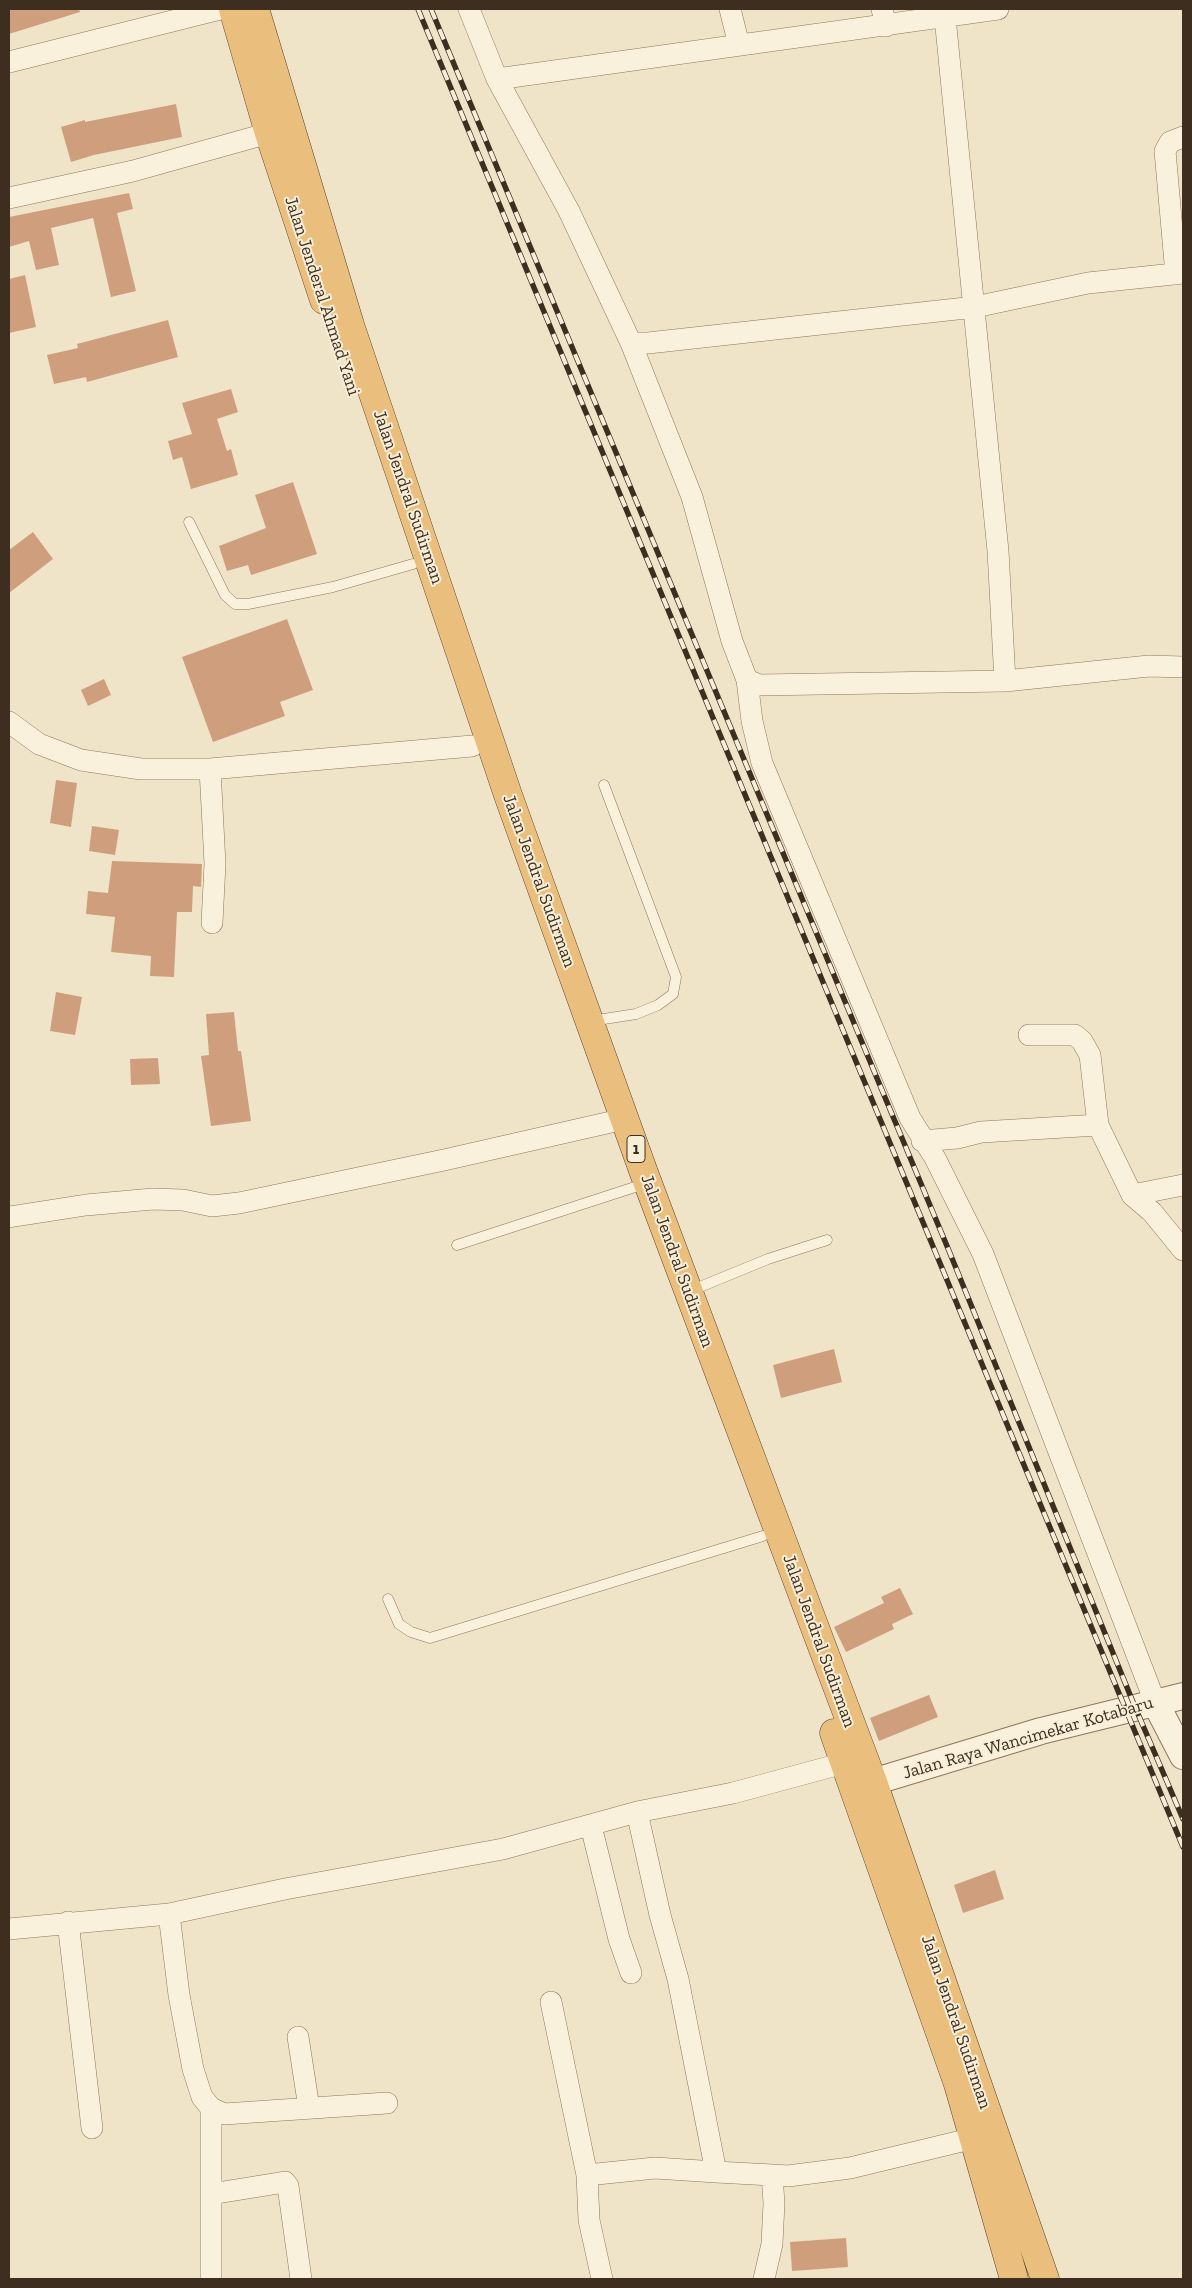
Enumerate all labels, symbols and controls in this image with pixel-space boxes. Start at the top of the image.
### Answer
street label: Jalan Jenderal Ahmad Yani [280,194,364,398]
street label: Jalan Jendral Sudirman [368,407,448,587]
street label: Jalan Jendral Sudirman [498,792,580,970]
road number: 1 [627,1136,645,1162]
street label: Jalan Jendral Sudirman [636,1172,718,1350]
street label: Jalan Jendral Sudirman [778,1552,860,1730]
street label: Jalan Raya Wancimekar Kotabaru [900,1692,1156,1784]
street label: Jalan Jendral Sudirman [916,1932,996,2112]

